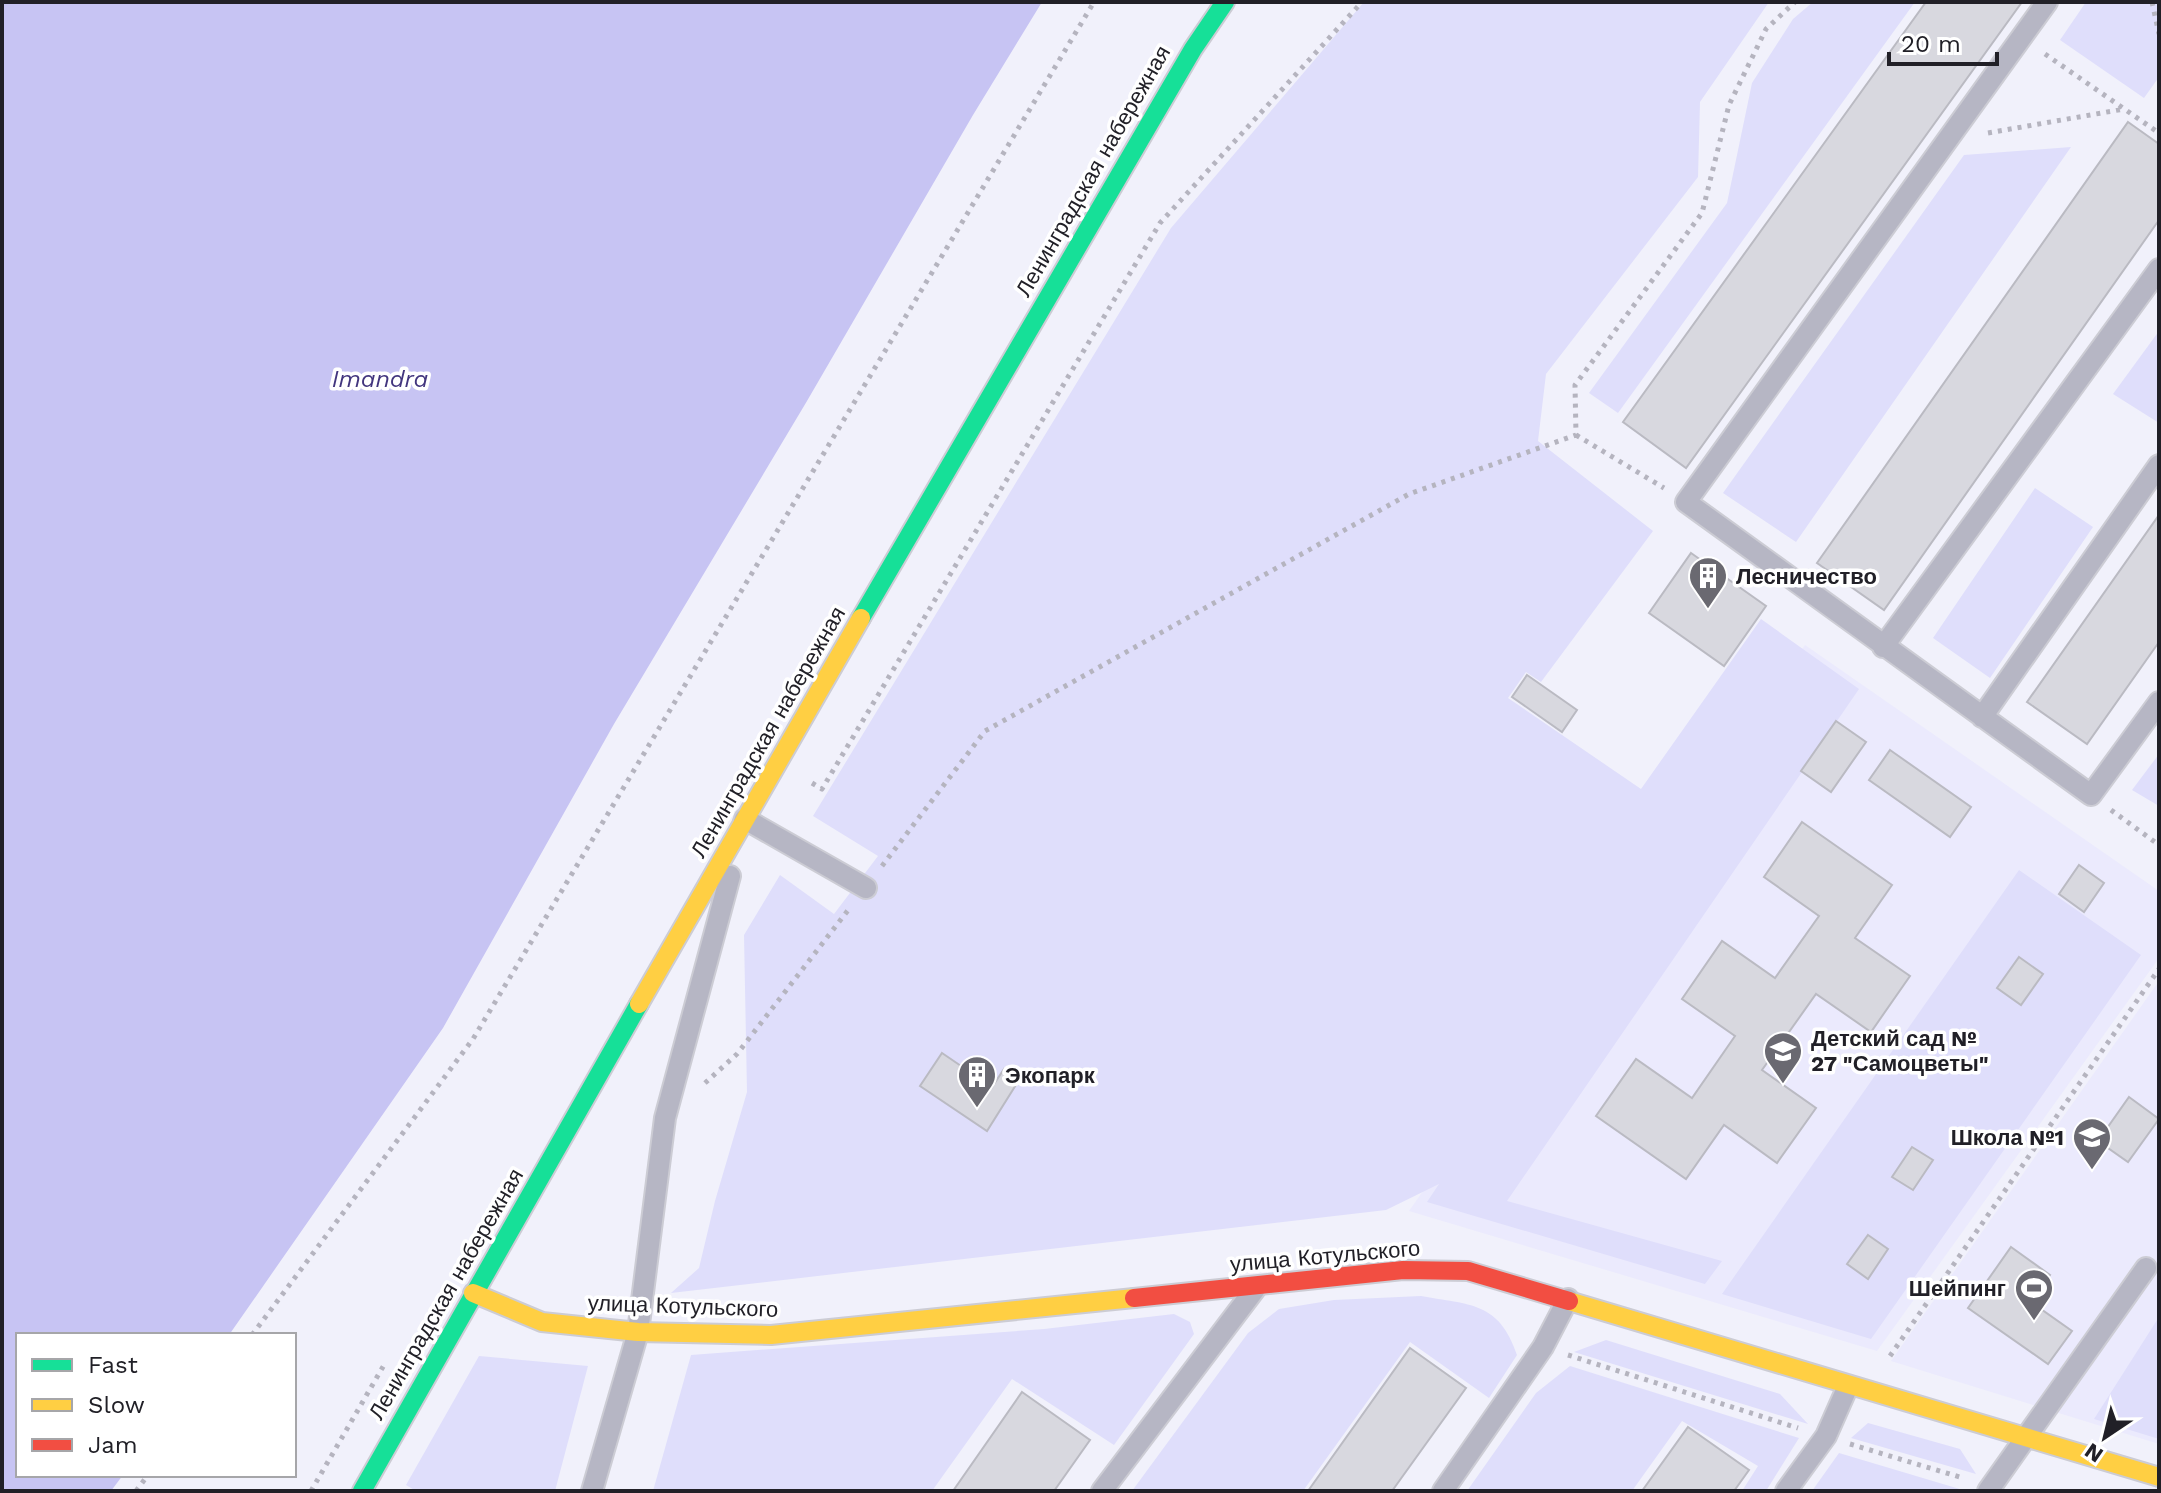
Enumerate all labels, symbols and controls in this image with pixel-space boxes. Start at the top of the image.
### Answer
scale bar [1889,16,1997,66]
text: 20 m [1901,30,1961,58]
street label: Ленинградская набережная [1011,41,1175,301]
water label: Imandra [332,365,429,393]
building icon: Лесничество [1687,555,1729,610]
place label: Лесничество [1736,564,1877,589]
street label: Ленинградская набережная [686,602,850,862]
place label: Детский сад № 27 "Самоцветы" [1811,1026,1989,1076]
school or university icon: Детский сад № 27 "Самоцветы" [1762,1030,1804,1085]
building icon: Экопарк [956,1054,998,1109]
place label: Экопарк [1005,1063,1096,1088]
school or university icon: Школа №1 [2071,1116,2113,1171]
place label: Школа №1 [1951,1125,2064,1150]
street label: Ленинградская набережная [364,1164,528,1424]
street label: улица Котульского [1229,1235,1421,1277]
sports icon: Шейпинг [2013,1267,2055,1322]
place label: Шейпинг [1909,1276,2006,1301]
street label: улица Котульского [587,1290,779,1322]
legend [16,1333,296,1477]
text: Fast [88,1351,138,1379]
text: Slow [88,1391,145,1419]
north arrow [2065,1397,2145,1477]
text: Jam [88,1431,138,1459]
text: N [2080,1438,2108,1468]

